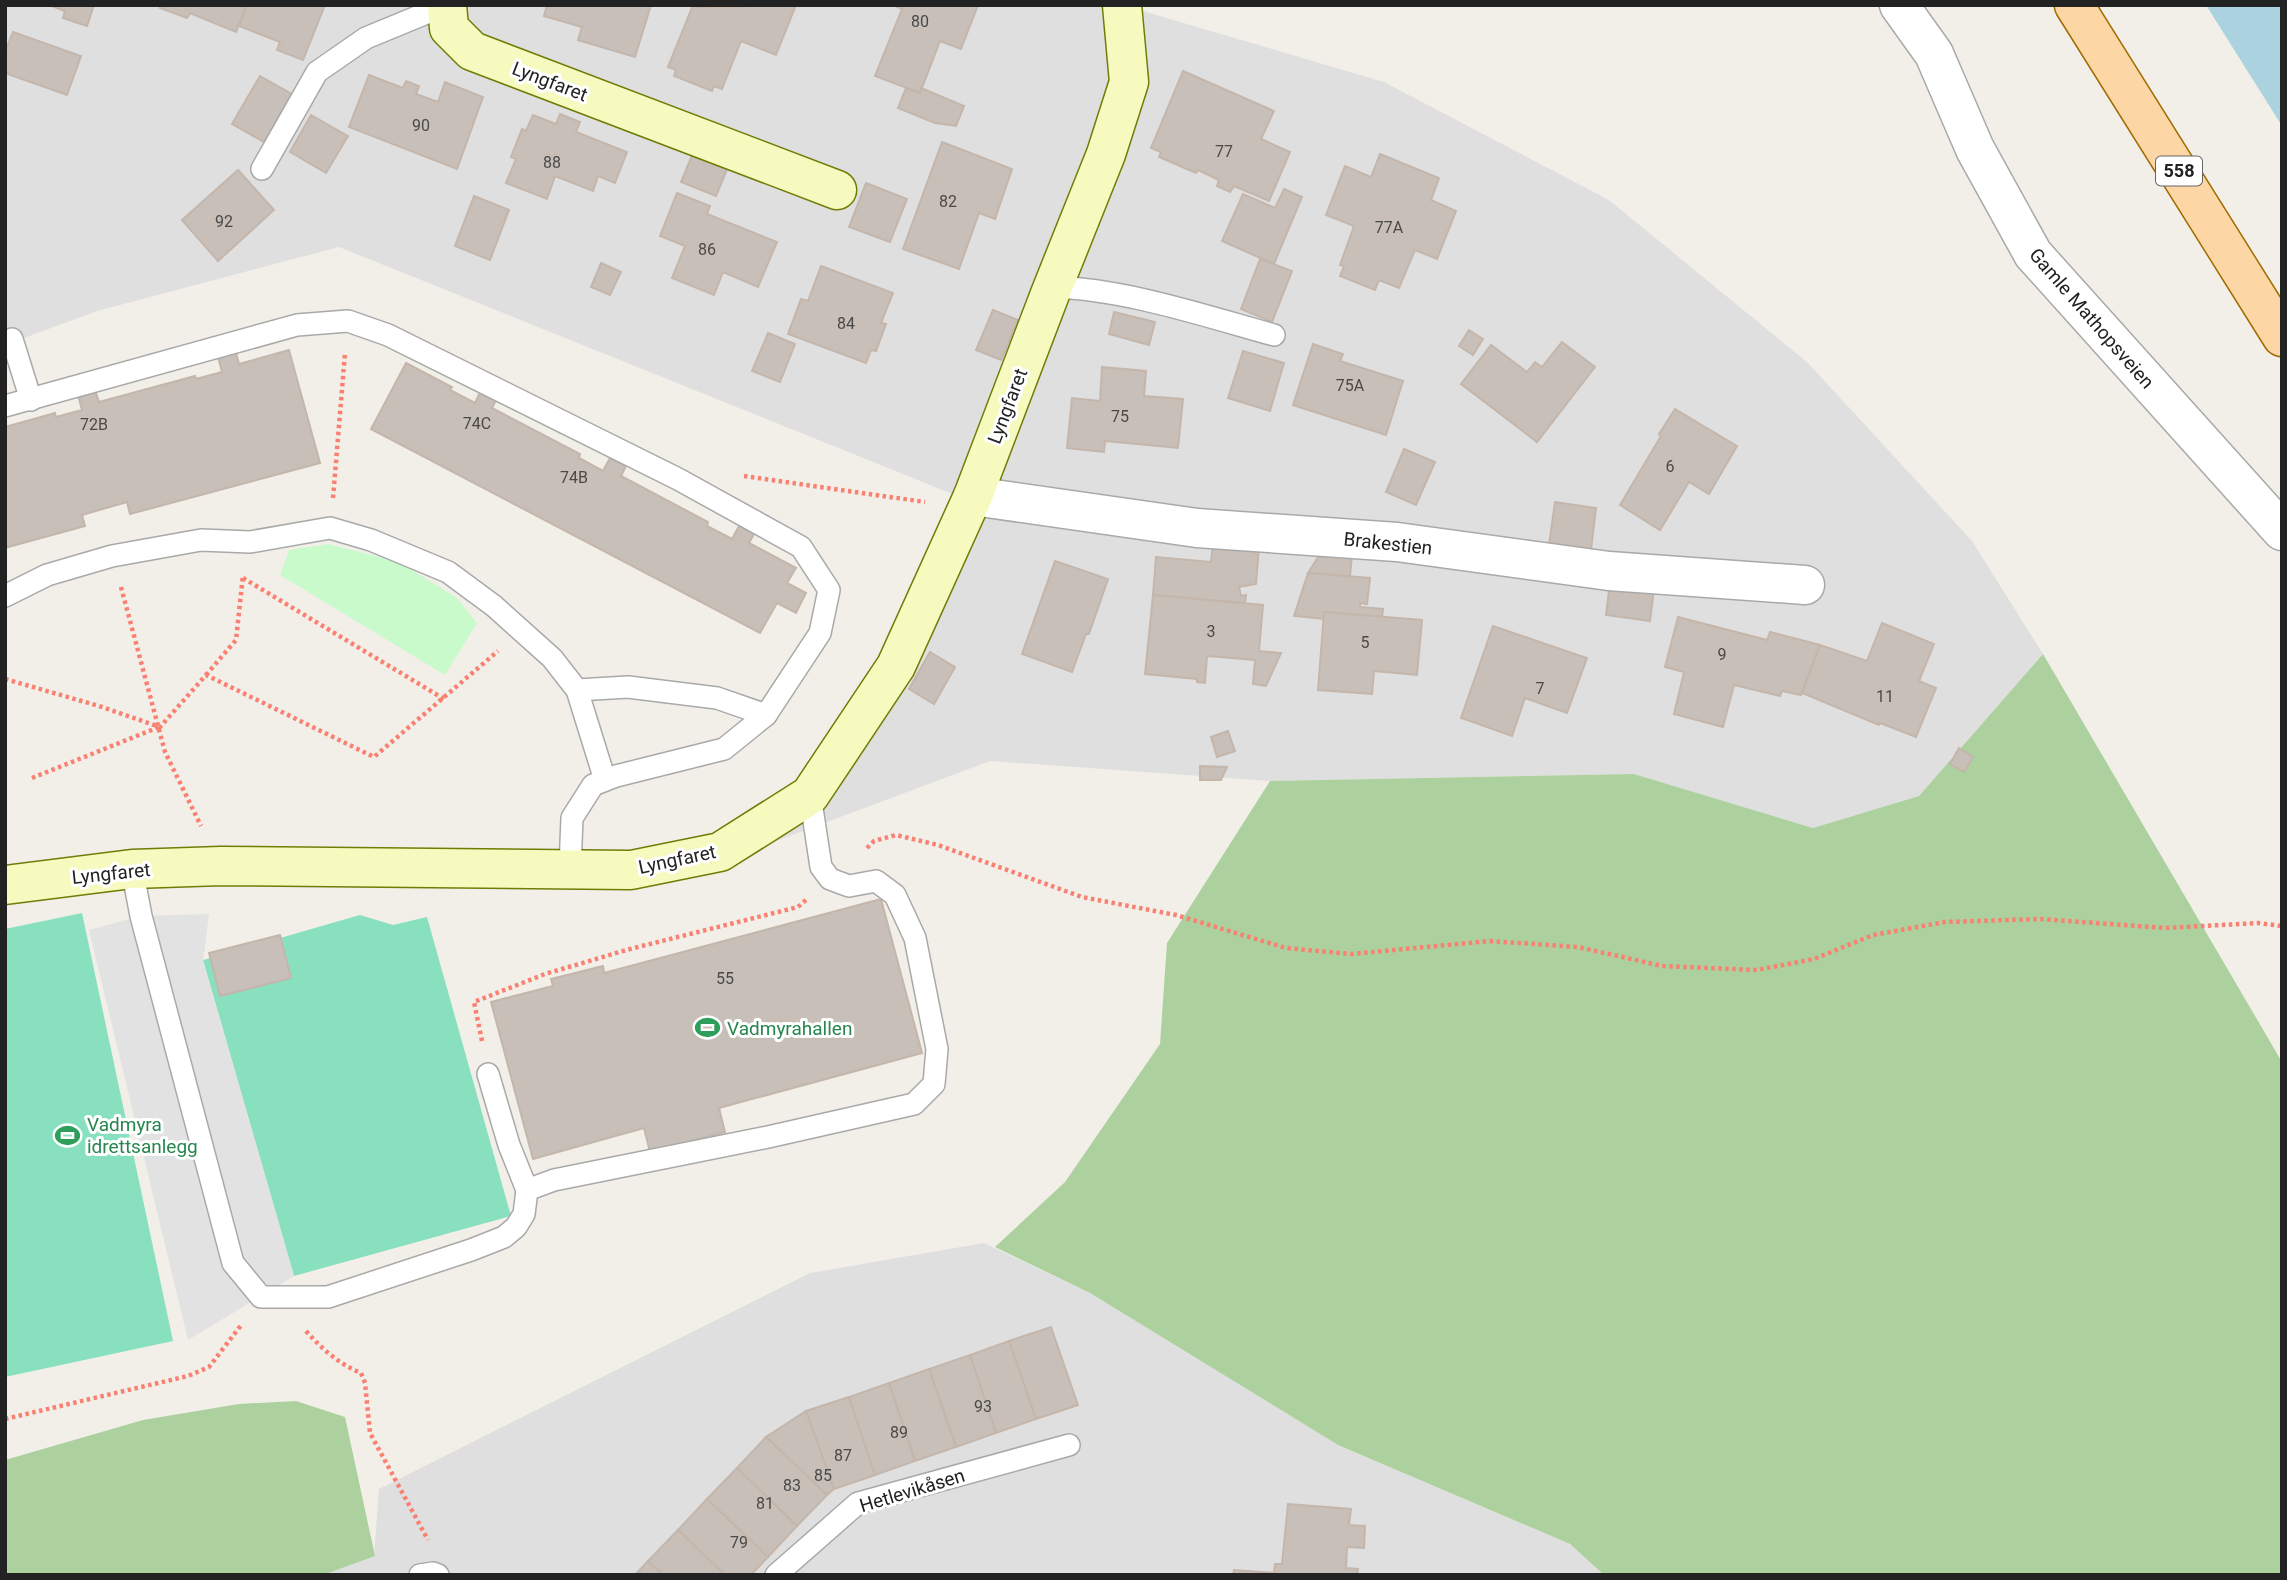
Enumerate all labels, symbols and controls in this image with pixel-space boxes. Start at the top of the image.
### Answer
house number: 80 [911,12,929,31]
street label: Lyngfaret [509,57,591,106]
house number: 90 [412,116,430,135]
house number: 77 [1215,142,1233,161]
house number: 88 [543,153,561,172]
road number: 558 [2156,156,2202,186]
house number: 82 [939,192,957,211]
house number: 92 [215,212,233,231]
house number: 77A [1375,218,1404,237]
house number: 86 [698,240,716,259]
street label: Gamle Mathopsveien [2024,243,2159,393]
house number: 84 [837,314,855,333]
street label: Lyngfaret [983,365,1032,447]
house number: 75A [1336,376,1365,395]
house number: 75 [1111,407,1129,426]
house number: 74C [463,414,491,433]
house number: 72B [80,415,108,434]
house number: 6 [1666,457,1675,476]
house number: 74B [560,468,588,487]
street label: Brakestien [1342,527,1433,560]
house number: 3 [1207,622,1216,641]
house number: 5 [1361,633,1370,652]
house number: 9 [1718,645,1727,664]
house number: 7 [1536,679,1545,698]
house number: 11 [1876,687,1894,706]
street label: Lyngfaret [636,840,718,879]
street label: Lyngfaret [71,858,151,889]
house number: 55 [716,969,734,988]
sports icon: Vadmyrahallen [693,1014,721,1042]
place label: Vadmyrahallen [727,1017,852,1040]
place label: Vadmyra idrettsanlegg [87,1113,198,1158]
sports icon: Vadmyra idrettsanlegg [53,1121,81,1149]
house number: 93 [974,1397,992,1416]
house number: 89 [890,1423,908,1442]
house number: 87 [834,1446,852,1465]
street label: Hetlevikåsen [857,1464,967,1517]
house number: 85 [814,1466,832,1485]
house number: 83 [783,1476,801,1495]
house number: 81 [756,1494,774,1513]
house number: 79 [730,1533,748,1552]

